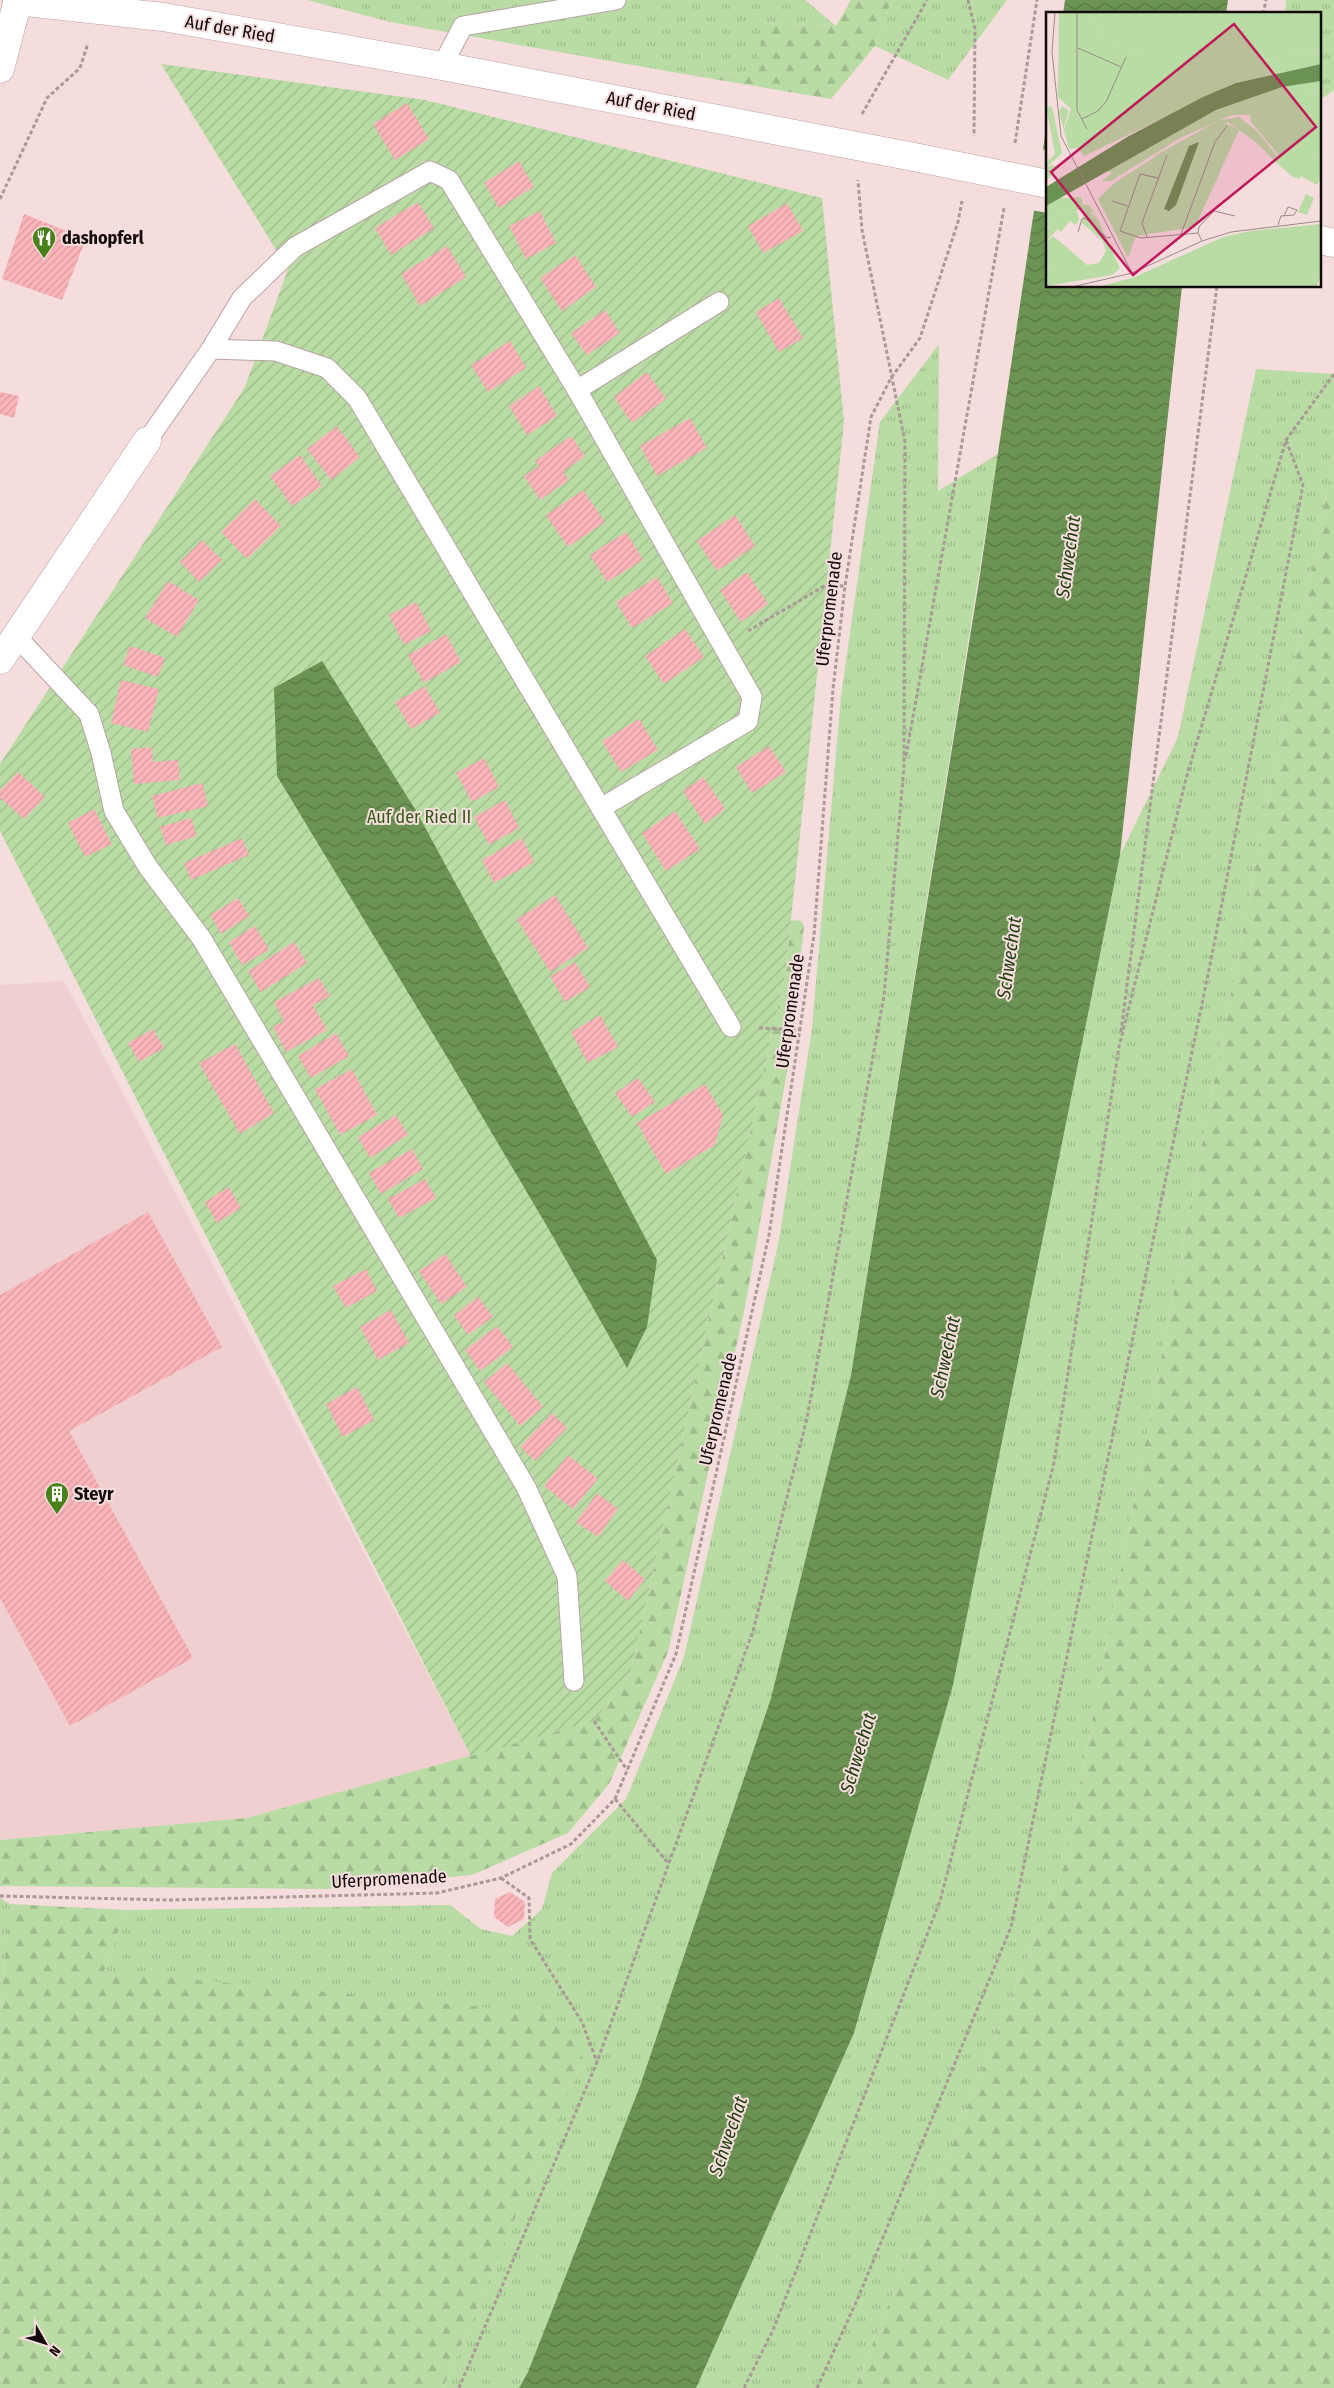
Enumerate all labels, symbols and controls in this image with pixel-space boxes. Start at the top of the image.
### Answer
street label: Auf der Ried [183,10,277,48]
inset map [1046,12,1322,288]
street label: Auf der Ried [604,87,698,125]
restaurant icon: dashopferl [31,225,57,259]
place label: dashopferl [62,227,144,249]
water label: Schwechat [1051,514,1085,601]
street label: Uferpromenade [811,550,847,668]
park label: Auf der Ried II [367,806,471,828]
water label: Schwechat [992,915,1026,1002]
street label: Uferpromenade [771,952,809,1070]
water label: Schwechat [925,1313,965,1401]
street label: Uferpromenade [694,1350,742,1468]
building icon: Steyr [44,1481,70,1515]
place label: Steyr [74,1483,114,1505]
water label: Schwechat [835,1709,881,1797]
street label: Uferpromenade [331,1865,447,1893]
water label: Schwechat [703,2092,753,2180]
north arrow [20,2318,70,2368]
text: N [45,2342,64,2359]

